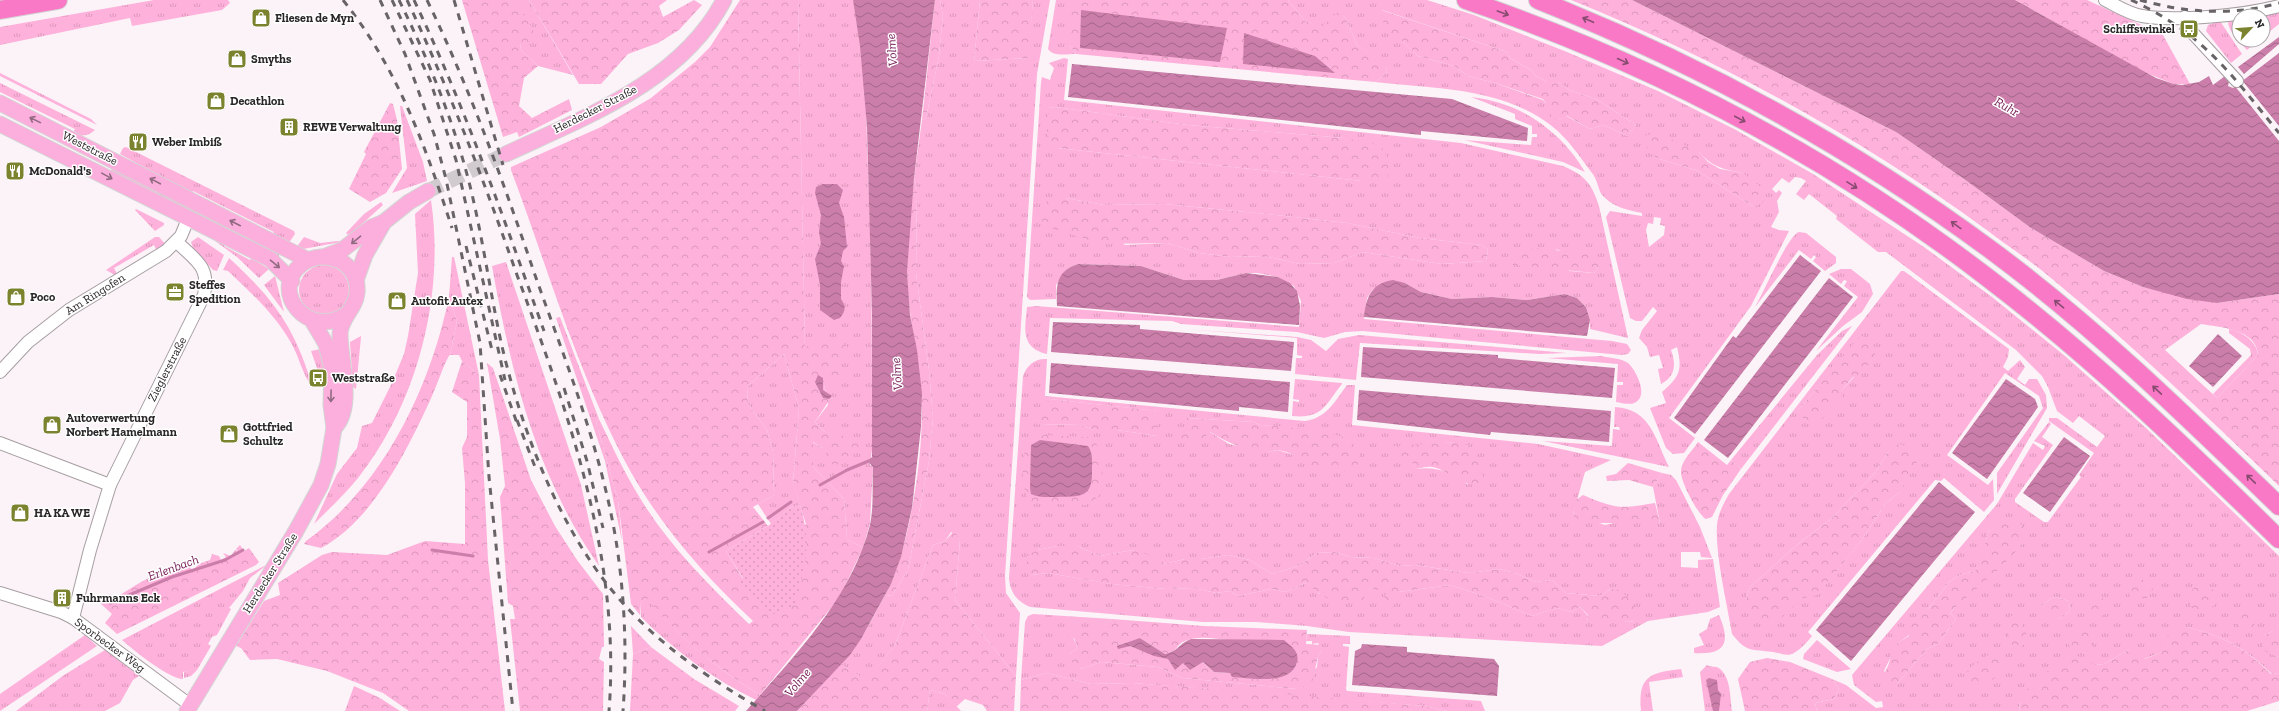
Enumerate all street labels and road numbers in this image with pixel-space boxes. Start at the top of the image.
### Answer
street label: Herdecker Straße [551,82,639,136]
street label: Weststraße [60,128,120,168]
street label: Am Ringofen [63,270,127,318]
street label: Zieglerstraße [145,334,189,404]
street label: Herdecker Straße [240,530,300,616]
street label: Sporbecker Weg [72,615,148,675]

